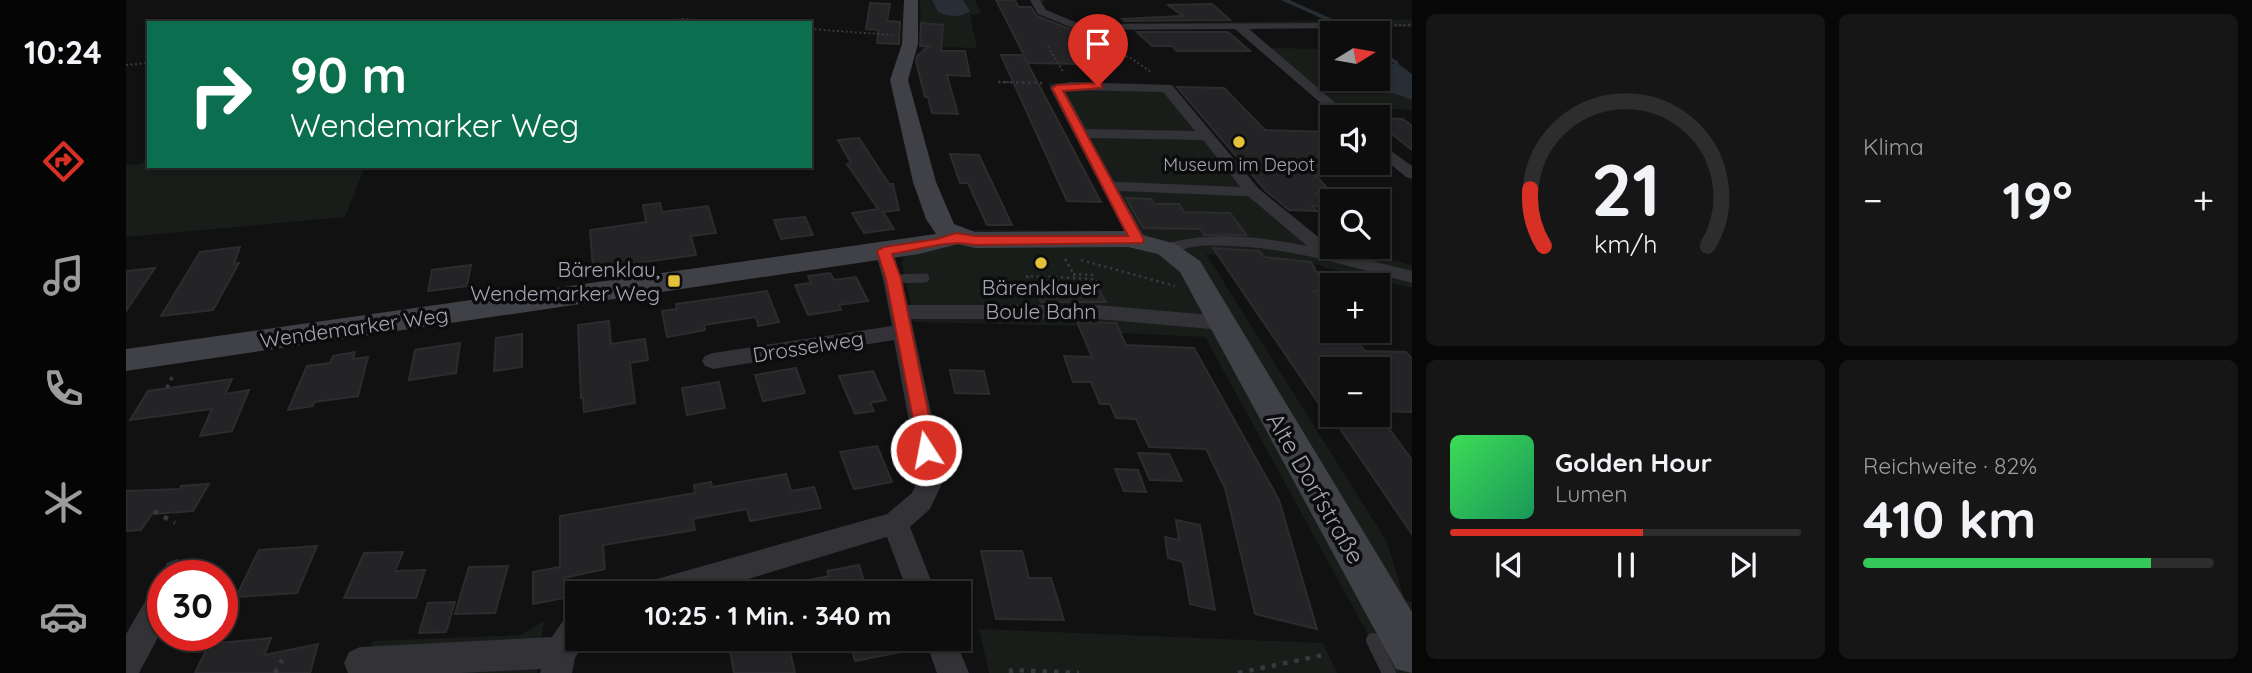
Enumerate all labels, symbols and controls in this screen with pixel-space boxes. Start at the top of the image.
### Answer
pin [1068,14,1128,86]
north arrow [1320,21,1390,91]
map controls [1320,21,1390,427]
icon: arrive [1079,25,1117,63]
text: 10:24 [24,32,102,72]
text: 90 m [290,44,407,105]
icon: right [175,49,266,140]
text: Wendemarker Weg [290,105,579,145]
button: sound [1320,105,1390,175]
text: Klima [1863,132,1924,161]
marker: Museum im Depot [1231,134,1247,150]
icon: directions [39,137,88,186]
text: 21 [1591,143,1660,234]
place label: Museum im Depot [1163,153,1315,176]
text: 19° [2003,167,2073,232]
text: − [1863,176,1883,224]
text: + [2193,176,2214,224]
button: search [1320,189,1390,259]
text: km/h [1594,228,1657,259]
icon: music [39,251,88,300]
marker: Bärenklauer Boule Bahn [1033,255,1049,271]
place label: Bärenklau, Wendemarker Weg [470,256,660,306]
marker: Bärenklau, Wendemarker Weg [666,273,682,289]
button: + [1320,273,1390,343]
place label: Bärenklauer Boule Bahn [982,274,1100,324]
street label: Wendemarker Weg [258,301,450,353]
street label: Drosselweg [751,324,865,368]
button: − [1320,357,1390,427]
icon: phone [39,364,88,413]
street label: Alte Dorfstraße [1261,407,1371,569]
position arrow [889,413,963,487]
text: Golden Hour [1555,446,1712,479]
text: Reichweite · 82% [1863,451,2037,480]
icon: climate [39,478,88,527]
text: Lumen [1555,479,1628,508]
text: 410 km [1863,486,2036,551]
icon: previous [1490,546,1528,584]
icon: pause [1607,546,1645,584]
icon: next [1724,546,1762,584]
speed limit sign: 30 [147,560,238,651]
icon: car [39,592,88,641]
text: 10:25 · 1 Min. · 340 m [645,599,891,632]

